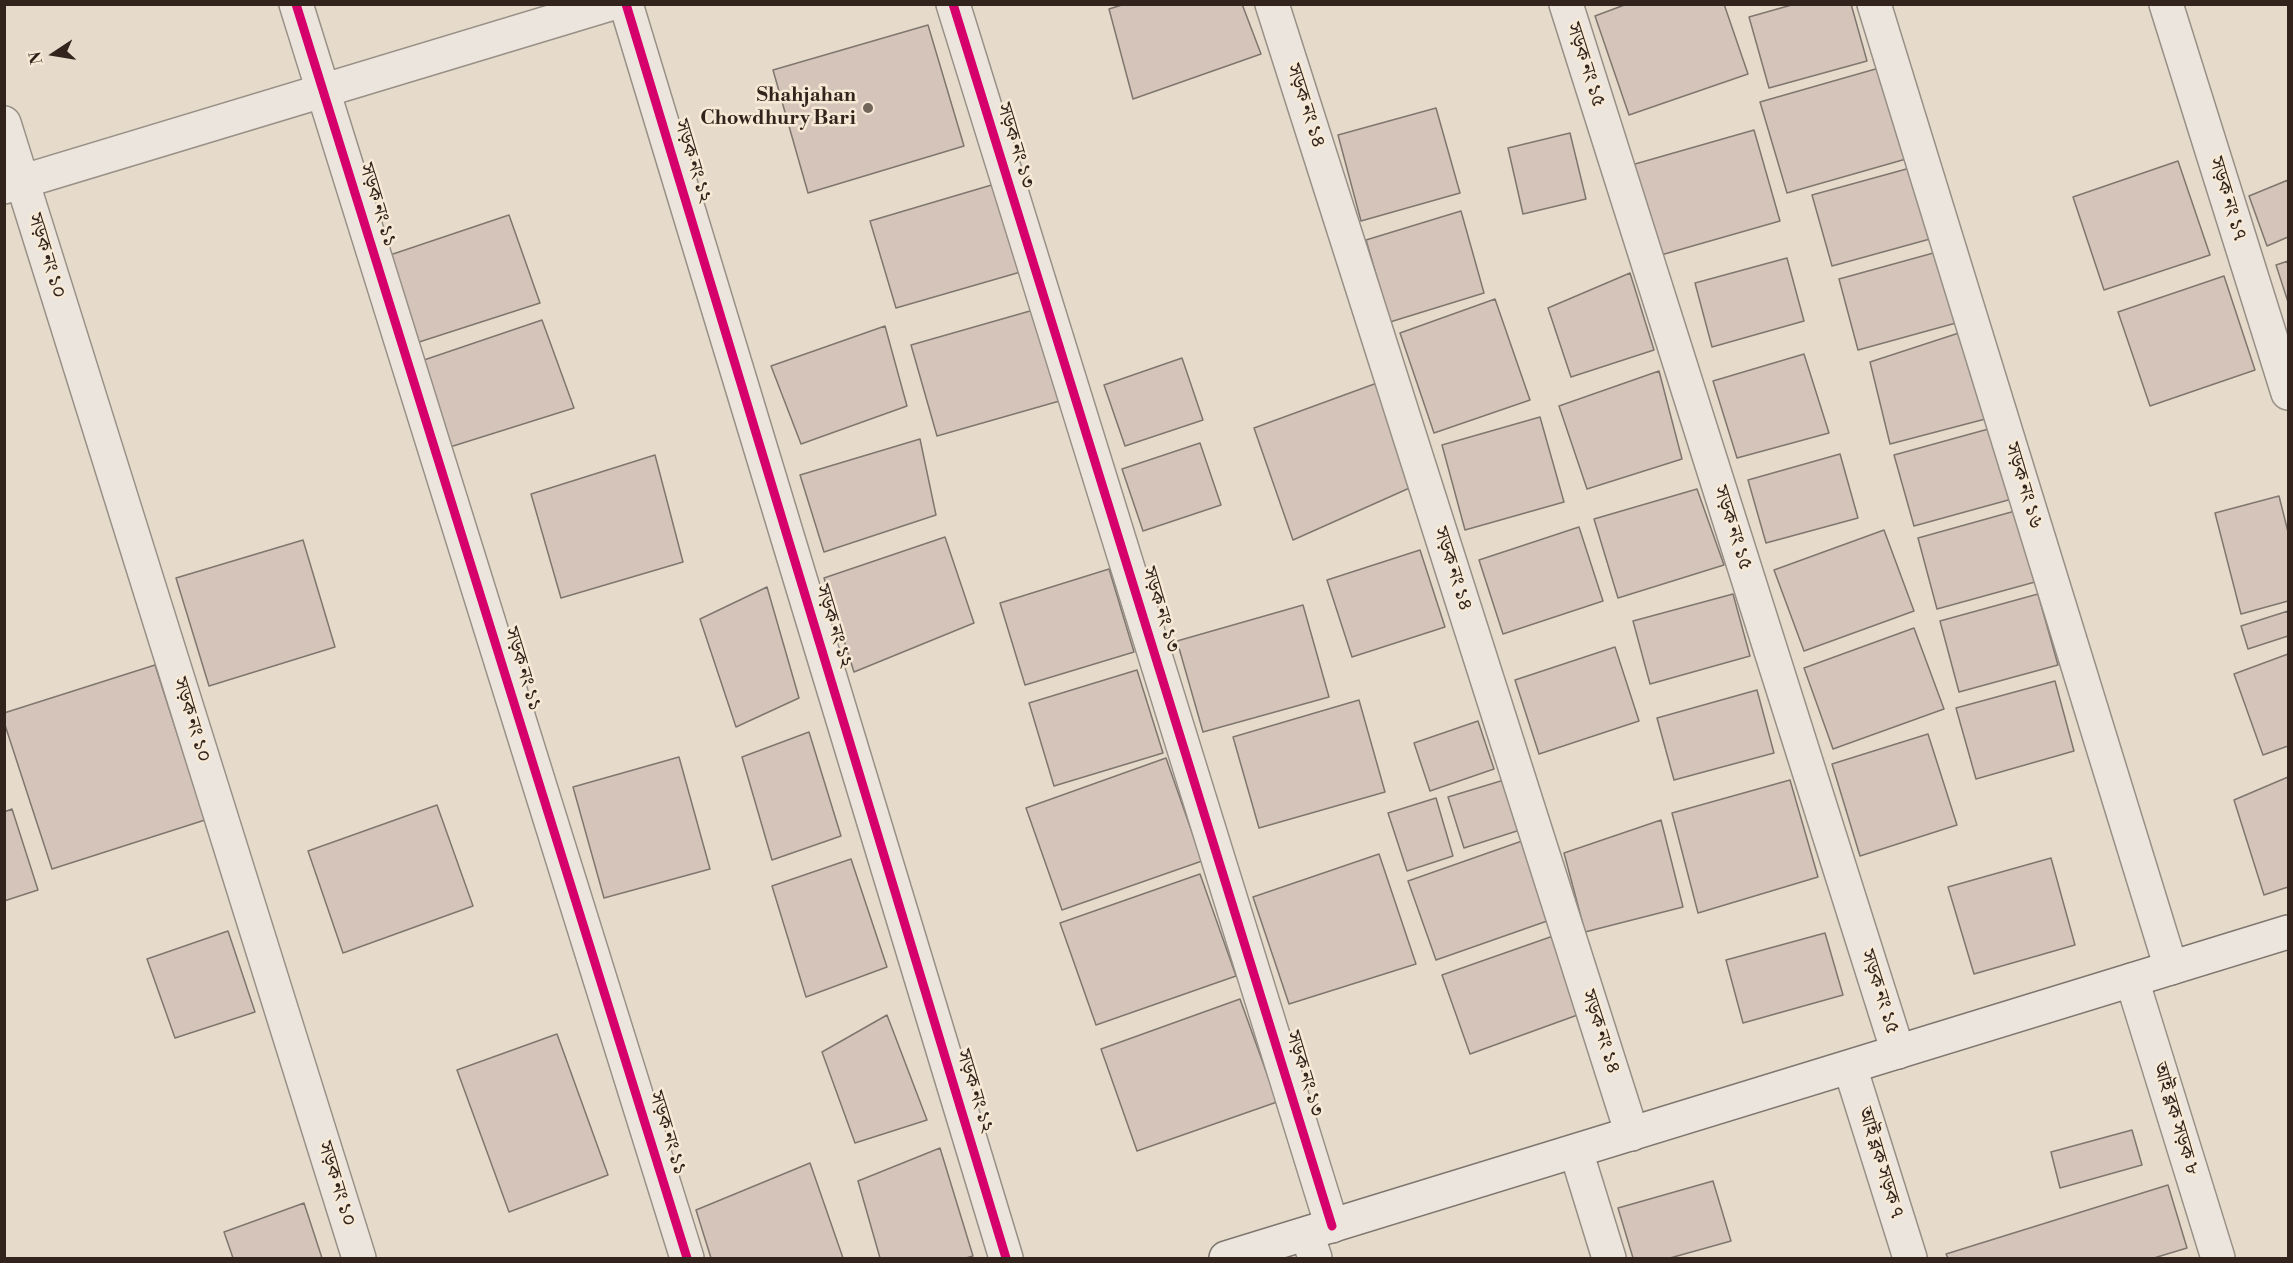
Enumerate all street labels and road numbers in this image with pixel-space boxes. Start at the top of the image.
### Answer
street label: সড়ক নং ১৫ [1560,20,1610,110]
street label: সড়ক নং ১৪ [1280,61,1330,151]
street label: সড়ক নং ১৩ [991,100,1039,192]
street label: সড়ক নং ১২ [668,117,716,205]
street label: সড়ক নং ১৭ [2203,154,2251,244]
street label: সড়ক নং ১১ [353,160,401,250]
street label: সড়ক নং ১০ [22,211,70,301]
street label: সড়ক নং ১৬ [1999,440,2047,532]
street label: সড়ক নং ১৫ [1707,483,1757,573]
street label: সড়ক নং ১৪ [1427,524,1477,614]
street label: সড়ক নং ১৩ [1136,564,1184,656]
street label: সড়ক নং ১২ [809,582,857,670]
street label: সড়ক নং ১১ [498,624,546,714]
street label: সড়ক নং ১০ [167,675,215,765]
street label: সড়ক নং ১৫ [1854,947,1904,1037]
street label: সড়ক নং ১৪ [1575,987,1625,1077]
street label: সড়ক নং ১৩ [1280,1028,1328,1120]
street label: সড়ক নং ১২ [950,1047,998,1135]
street label: আই ব্লক সড়ক ৮ [2146,1060,2204,1178]
street label: সড়ক নং ১১ [643,1088,691,1178]
street label: আই ব্লক সড়ক ৭ [1852,1104,1908,1222]
street label: সড়ক নং ১০ [312,1139,360,1229]

